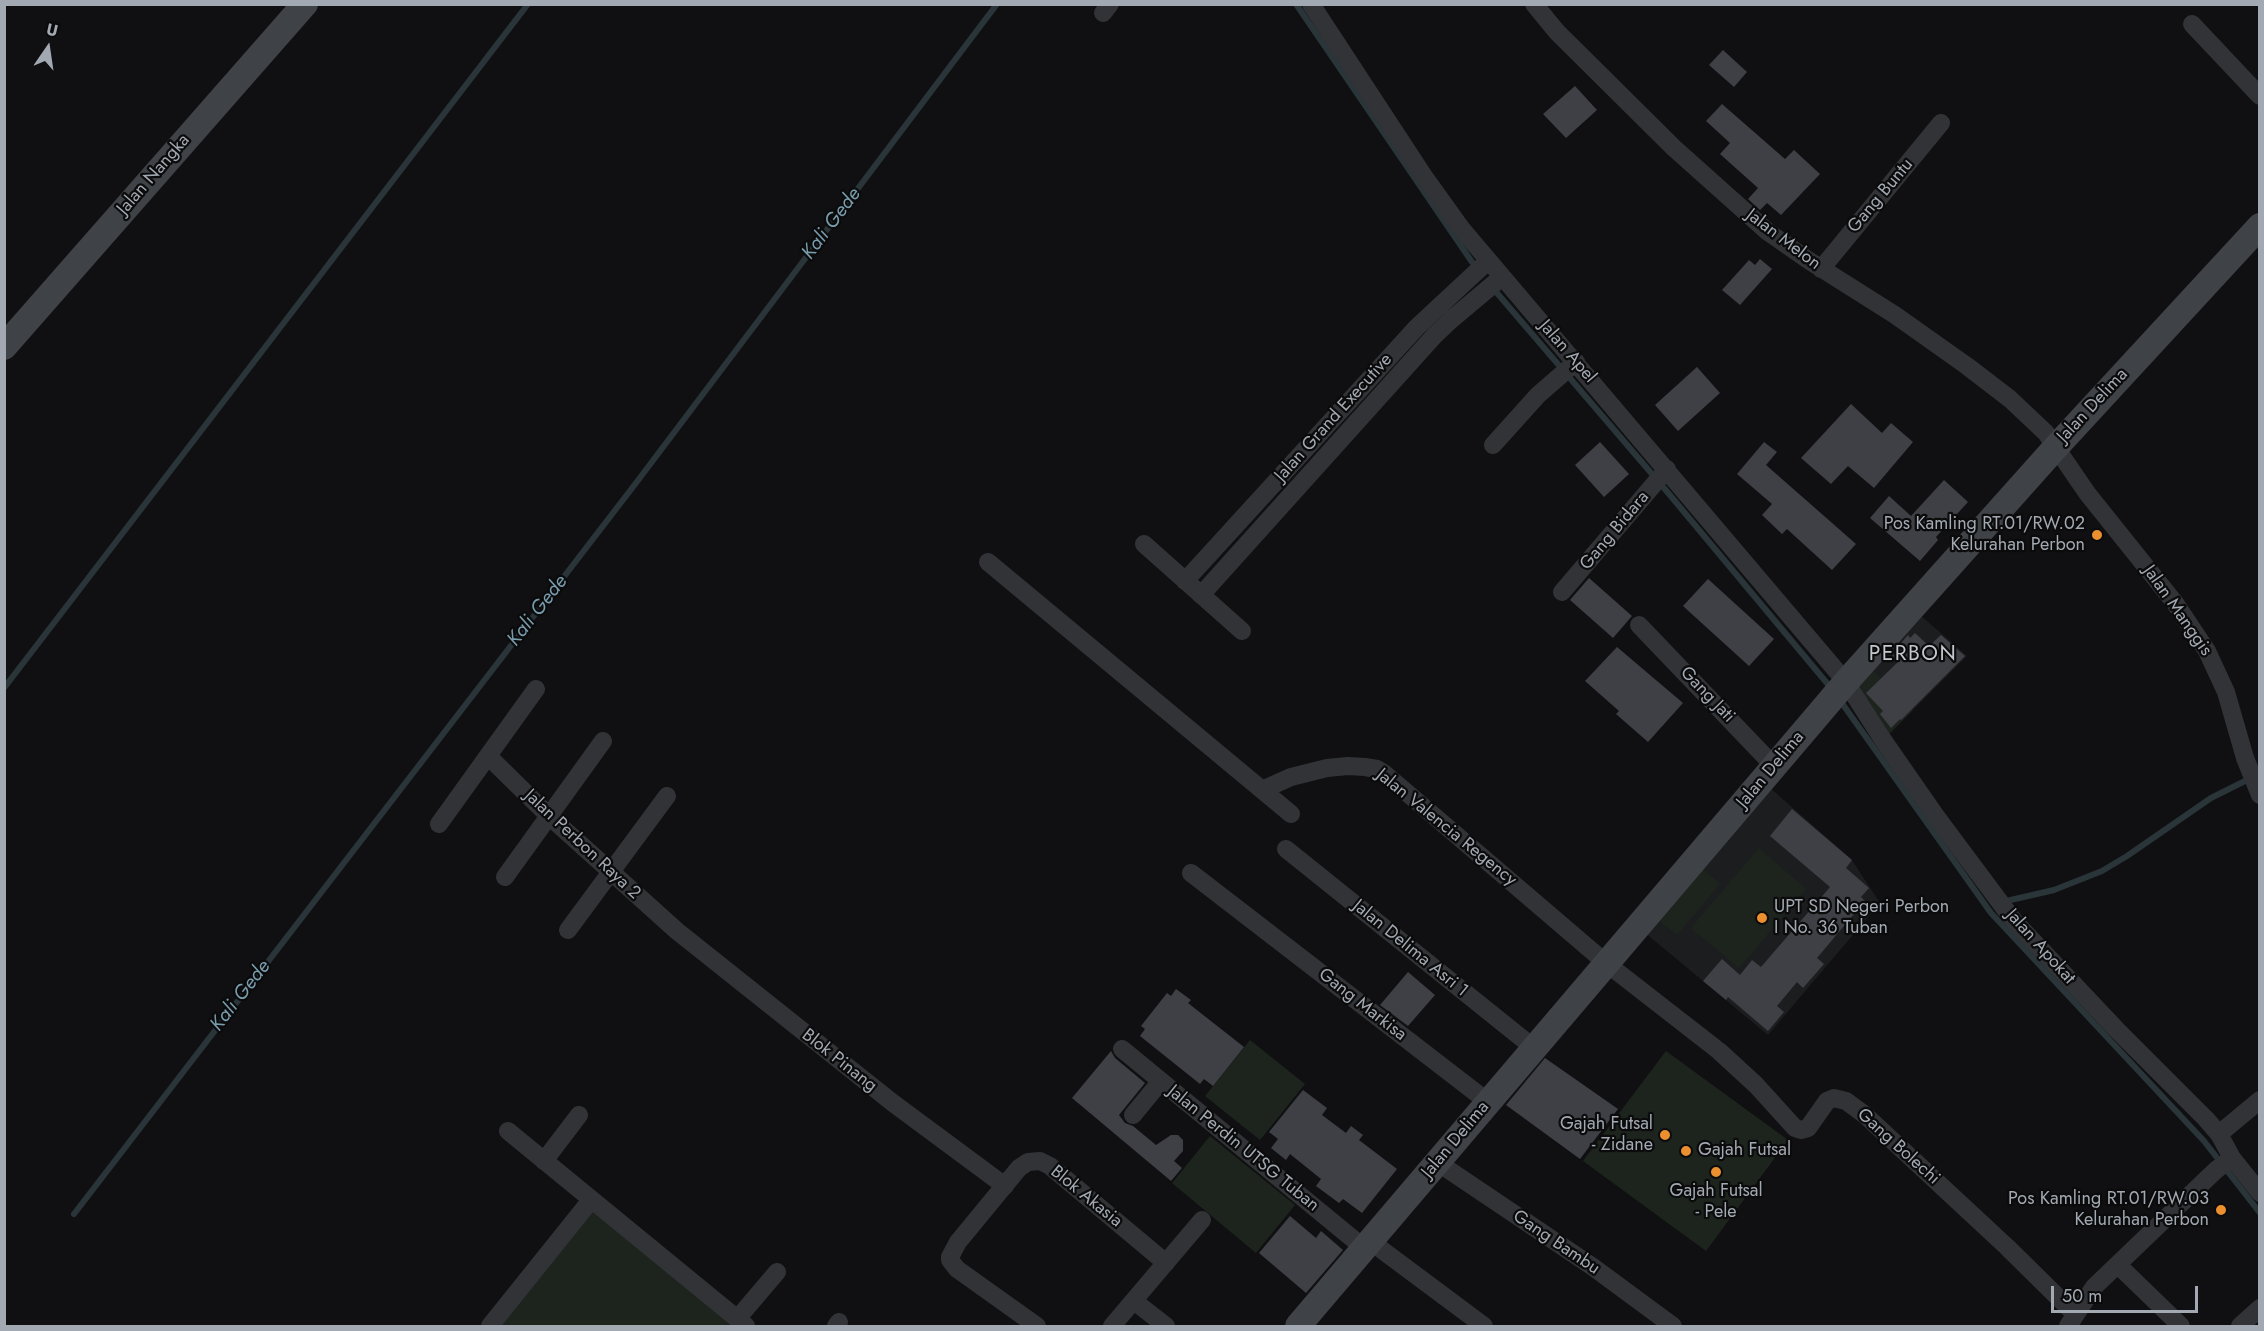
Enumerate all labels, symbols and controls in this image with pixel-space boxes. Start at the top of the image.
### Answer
north arrow [18,18,78,78]
text: U [44,18,60,42]
street label: Jalan Nangka [113,130,195,220]
street label: Gang Buntu [1844,154,1918,238]
water label: Kali Gede [797,183,867,265]
street label: Jalan Melon [1741,205,1825,275]
street label: Jalan Apel [1534,316,1600,388]
street label: Jalan Grand Executive [1271,349,1397,487]
street label: Jalan Delima [2053,364,2133,448]
street label: Gang Bidara [1576,487,1654,575]
place label: Pos Kamling RT.01/RW.02 Kelurahan Perbon [1884,514,2085,556]
marker: Pos Kamling RT.01/RW.02 Kelurahan Perbon [2090,528,2104,542]
street label: Jalan Manggis [2138,561,2216,661]
water label: Kali Gede [503,571,573,651]
district label: PERBON [1869,642,1957,668]
street label: Gang Jati [1675,662,1739,728]
street label: Jalan Delima [1733,727,1809,813]
street label: Jalan Valencia Regency [1371,765,1521,891]
street label: Jalan Perbon Raya 2 [519,786,645,904]
street label: Jalan Delima Asri 1 [1348,896,1472,1002]
place label: UPT SD Negeri Perbon I No. 36 Tuban [1774,897,1949,940]
street label: Jalan Apokat [2001,905,2079,989]
marker: UPT SD Negeri Perbon I No. 36 Tuban [1755,911,1769,925]
water label: Kali Gede [206,956,276,1036]
street label: Gang Markisa [1314,964,1410,1046]
street label: Blok Pinang [797,1025,881,1097]
street label: Jalan Perdin UTSG Tuban [1163,1081,1323,1217]
street label: Jalan Delima [1418,1097,1494,1183]
street label: Gang Bolechi [1852,1104,1944,1190]
place label: Gajah Futsal - Zidane [1560,1114,1653,1156]
marker: Gajah Futsal - Zidane [1658,1128,1672,1142]
place label: Gajah Futsal [1698,1140,1791,1162]
marker: Gajah Futsal [1679,1144,1693,1158]
street label: Blok Akasia [1046,1161,1126,1233]
marker: Gajah Futsal - Pele [1709,1165,1723,1179]
place label: Gajah Futsal - Pele [1669,1181,1763,1224]
place label: Pos Kamling RT.01/RW.03 Kelurahan Perbon [2008,1189,2209,1232]
marker: Pos Kamling RT.01/RW.03 Kelurahan Perbon [2214,1203,2228,1217]
street label: Gang Bambu [1508,1206,1604,1280]
scale bar [2054,1274,2201,1312]
text: 50 m [2062,1283,2102,1309]

